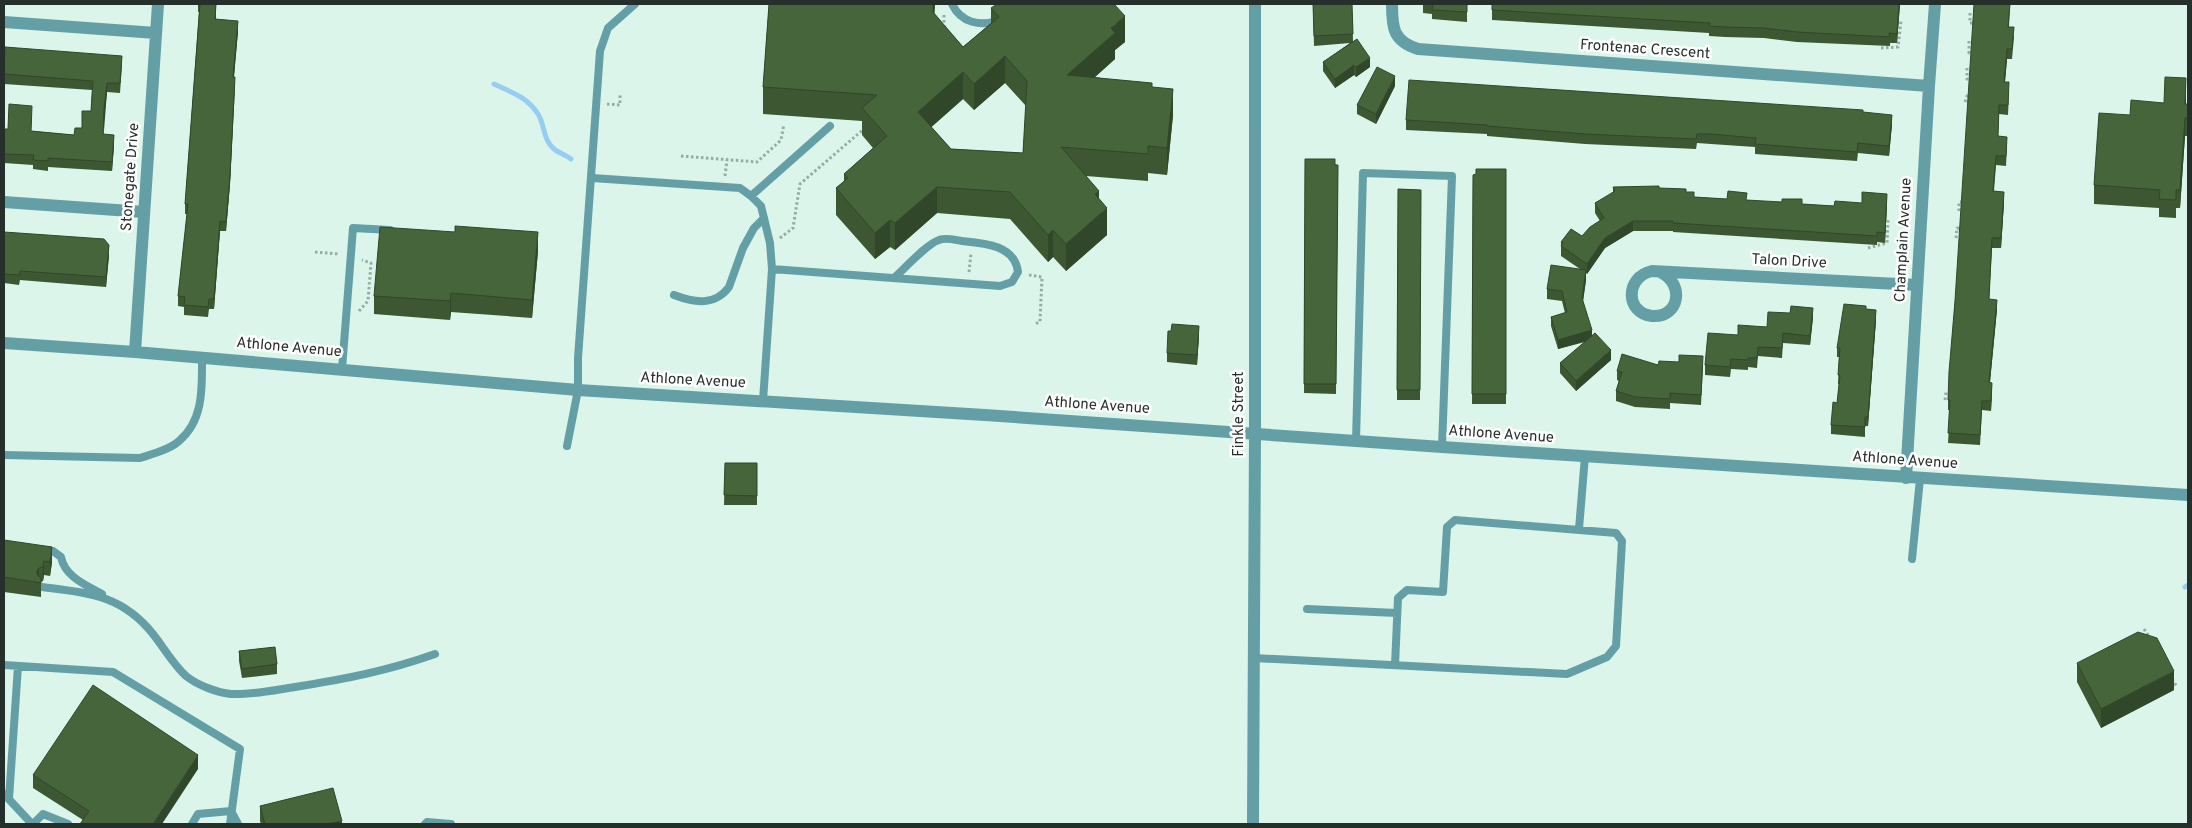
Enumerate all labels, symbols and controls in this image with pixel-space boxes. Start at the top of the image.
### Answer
street label: Frontenac Crescent [1579,36,1711,64]
street label: Stonegate Drive [118,122,144,232]
street label: Champlain Avenue [1891,177,1917,303]
street label: Talon Drive [1751,251,1827,273]
street label: Athlone Avenue [235,334,343,362]
street label: Athlone Avenue [640,369,746,393]
street label: Finkle Street [1230,371,1249,457]
street label: Athlone Avenue [1044,393,1150,419]
street label: Athlone Avenue [1448,422,1554,448]
street label: Athlone Avenue [1852,448,1958,474]

